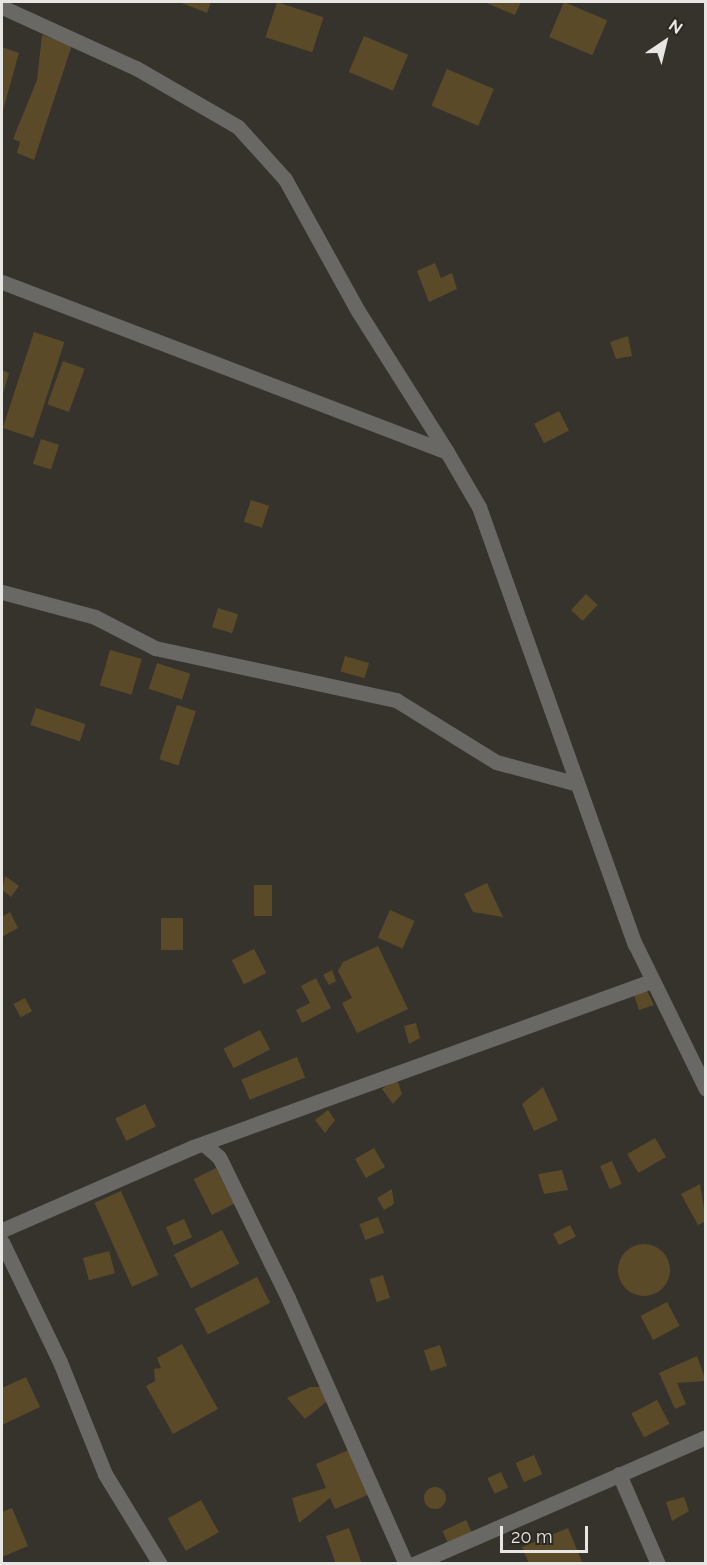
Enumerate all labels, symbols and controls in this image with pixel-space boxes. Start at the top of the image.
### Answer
north arrow [635,12,695,72]
text: N [665,16,686,38]
scale bar [503,1514,592,1552]
text: 20 m [511,1526,553,1547]

